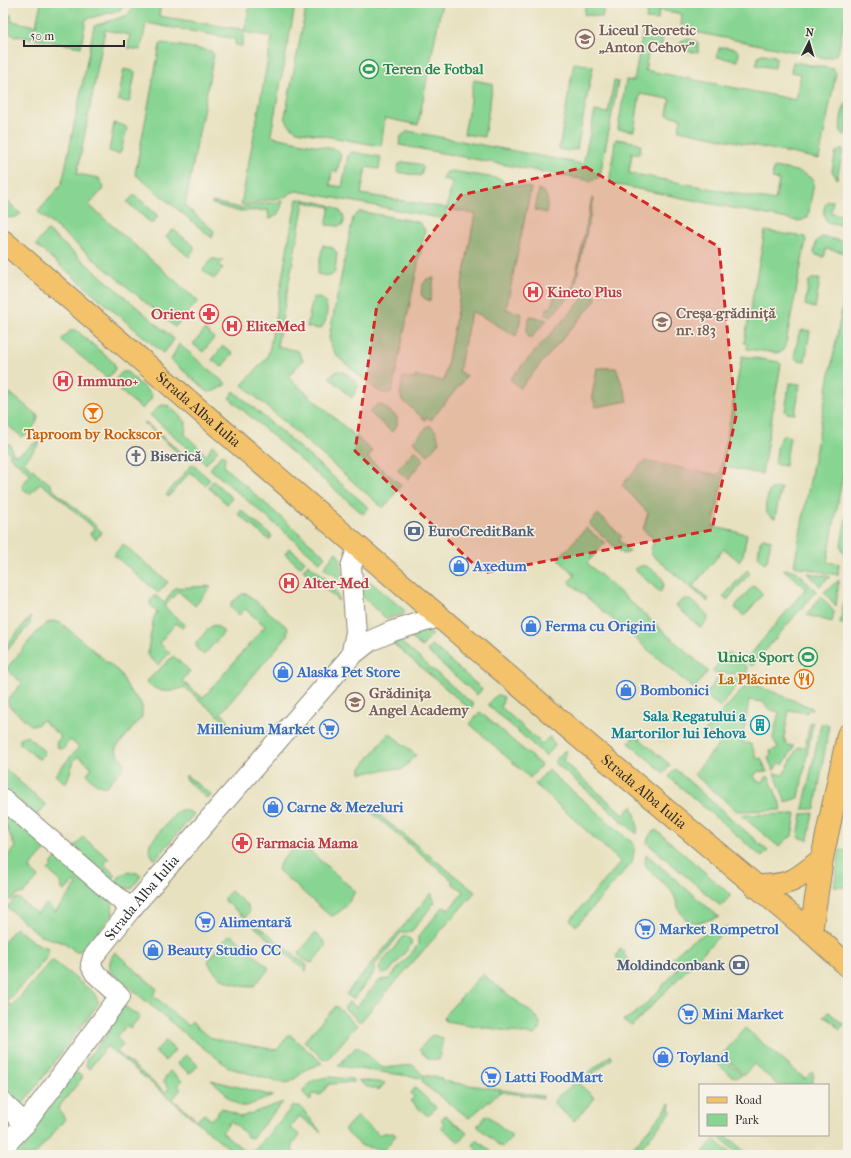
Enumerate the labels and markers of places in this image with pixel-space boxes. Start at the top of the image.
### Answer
place label: Liceul Teoretic „Anton Cehov” [598,21,696,56]
school or university icon: Liceul Teoretic „Anton Cehov” [574,28,596,50]
sports icon: Teren de Fotbal [358,58,380,80]
place label: Teren de Fotbal [382,60,484,78]
hospital icon: Kineto Plus [522,281,544,303]
place label: Kineto Plus [547,283,622,301]
pharmacy icon: Orient [198,303,220,325]
place label: Creșa-grădiniță nr. 183 [675,304,777,339]
place label: Orient [151,305,196,323]
school or university icon: Creșa-grădiniță nr. 183 [651,311,673,333]
hospital icon: EliteMed [221,315,243,337]
place label: EliteMed [246,317,306,335]
hospital icon: Immuno+ [52,370,74,392]
place label: Immuno+ [77,372,138,390]
bar icon: Taproom by Rockscor [82,402,104,424]
place label: Taproom by Rockscor [23,425,163,443]
church icon: Biserică [125,445,147,467]
place label: Biserică [150,447,202,465]
bank icon: EuroCreditBank [403,520,425,542]
place label: EuroCreditBank [428,522,536,540]
shop icon: Axedum [448,555,470,577]
place label: Axedum [472,557,527,575]
hospital icon: Alter-Med [278,572,300,594]
place label: Alter-Med [302,574,370,592]
shop icon: Ferma cu Origini [520,615,542,637]
place label: Ferma cu Origini [544,617,657,635]
sports icon: Unica Sport [797,646,819,668]
place label: Unica Sport [716,648,795,666]
shop icon: Alaska Pet Store [272,661,294,683]
place label: Alaska Pet Store [296,663,401,681]
restaurant icon: La Plăcinte [793,668,815,690]
place label: La Plăcinte [718,670,791,688]
shop icon: Bombonici [615,679,637,701]
place label: Bombonici [640,681,710,699]
place label: Grădinița Angel Academy [368,684,470,719]
school or university icon: Grădinița Angel Academy [344,691,366,713]
place label: Sala Regatului a Martorilor lui Iehova [610,707,747,742]
building icon: Sala Regatului a Martorilor lui Iehova [749,714,771,736]
supermarket icon: Millenium Market [318,718,340,740]
place label: Millenium Market [196,720,316,738]
shop icon: Carne & Mezeluri [262,796,284,818]
place label: Carne & Mezeluri [287,798,404,816]
pharmacy icon: Farmacia Mama [231,832,253,854]
place label: Farmacia Mama [255,834,359,852]
supermarket icon: Alimentară [194,911,216,933]
place label: Alimentară [218,913,292,931]
supermarket icon: Market Rompetrol [634,918,656,940]
place label: Market Rompetrol [658,920,780,938]
shop icon: Beauty Studio CC [142,939,164,961]
place label: Beauty Studio CC [167,941,281,959]
bank icon: Moldindconbank [728,954,750,976]
place label: Moldindconbank [616,956,726,974]
supermarket icon: Mini Market [677,1003,699,1025]
place label: Mini Market [701,1005,784,1023]
shop icon: Toyland [652,1046,674,1068]
place label: Toyland [676,1048,730,1066]
supermarket icon: Latti FoodMart [480,1066,502,1088]
place label: Latti FoodMart [505,1068,604,1086]

